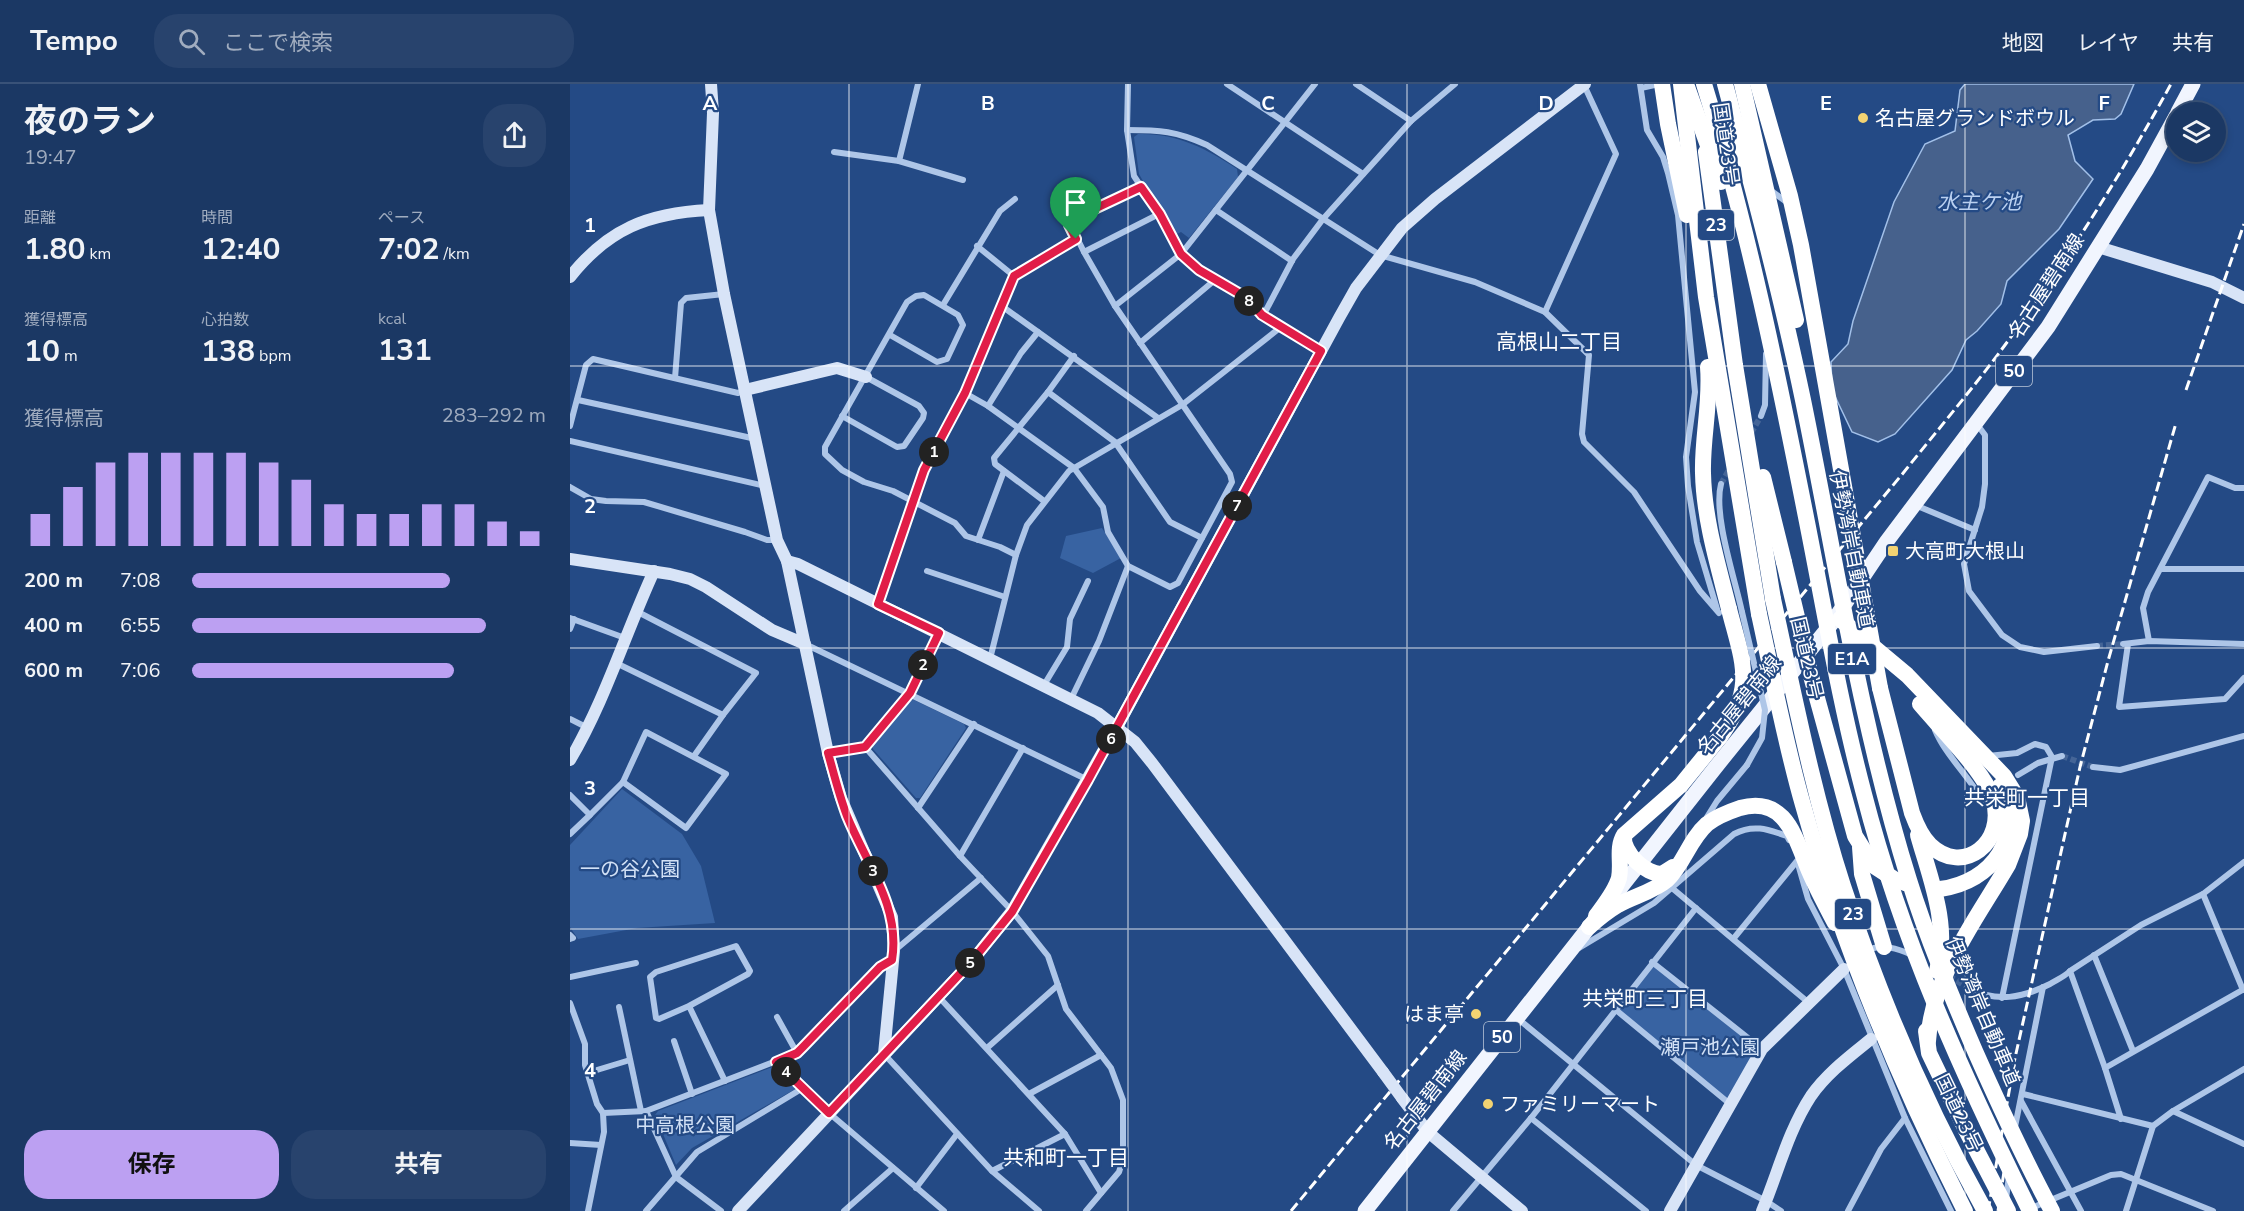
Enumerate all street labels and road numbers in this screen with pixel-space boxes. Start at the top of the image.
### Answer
street label: 国道23号 [1706,101,1745,188]
road number: 23 [1698,210,1734,240]
street label: 名古屋碧南線 [2002,229,2090,344]
road number: 50 [1996,356,2032,386]
street label: 伊勢湾岸自動車道 [1823,468,1880,630]
street label: 国道23号 [1784,614,1829,702]
road number: E1A [1828,644,1876,674]
street label: 名古屋碧南線 [1691,650,1788,760]
road number: 23 [1835,899,1871,929]
street label: 伊勢湾岸自動車道 [1939,932,2026,1090]
road number: 50 [1484,1022,1520,1052]
street label: 名古屋碧南線 [1378,1045,1473,1156]
street label: 国道23号 [1928,1070,1989,1157]

